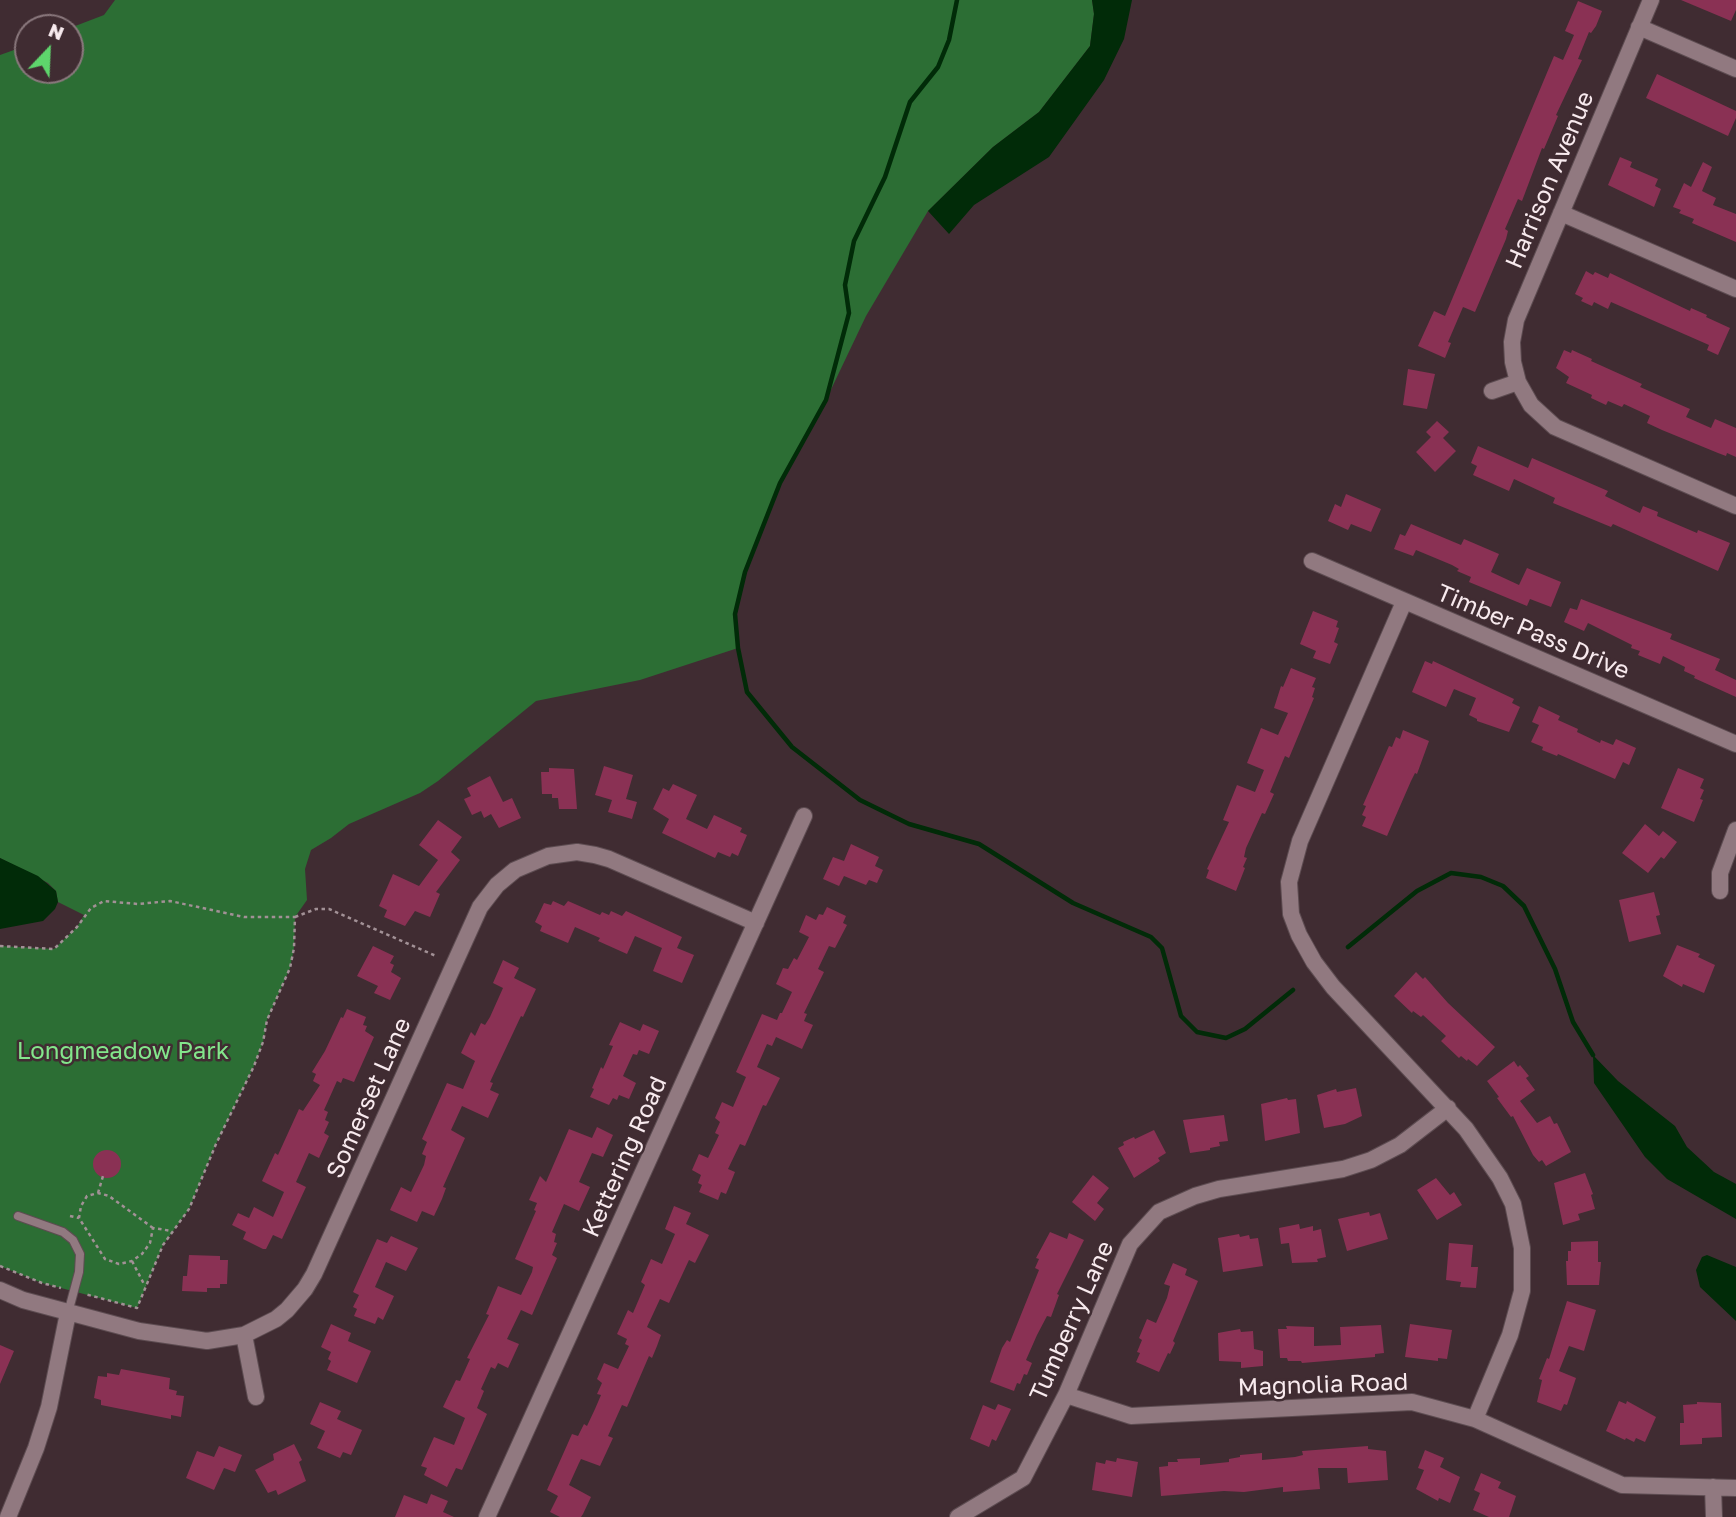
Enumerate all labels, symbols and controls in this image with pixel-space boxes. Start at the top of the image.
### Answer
north arrow [14,14,84,84]
text: N [45,18,68,44]
street label: Harrison Avenue [1500,87,1600,273]
street label: Timber Pass Drive [1432,578,1634,686]
street label: Somerset Lane [321,1013,417,1183]
park label: Longmeadow Park [17,1037,229,1065]
street label: Kettering Road [577,1072,673,1242]
street label: Tumberry Lane [1024,1236,1120,1406]
street label: Magnolia Road [1237,1368,1409,1402]

